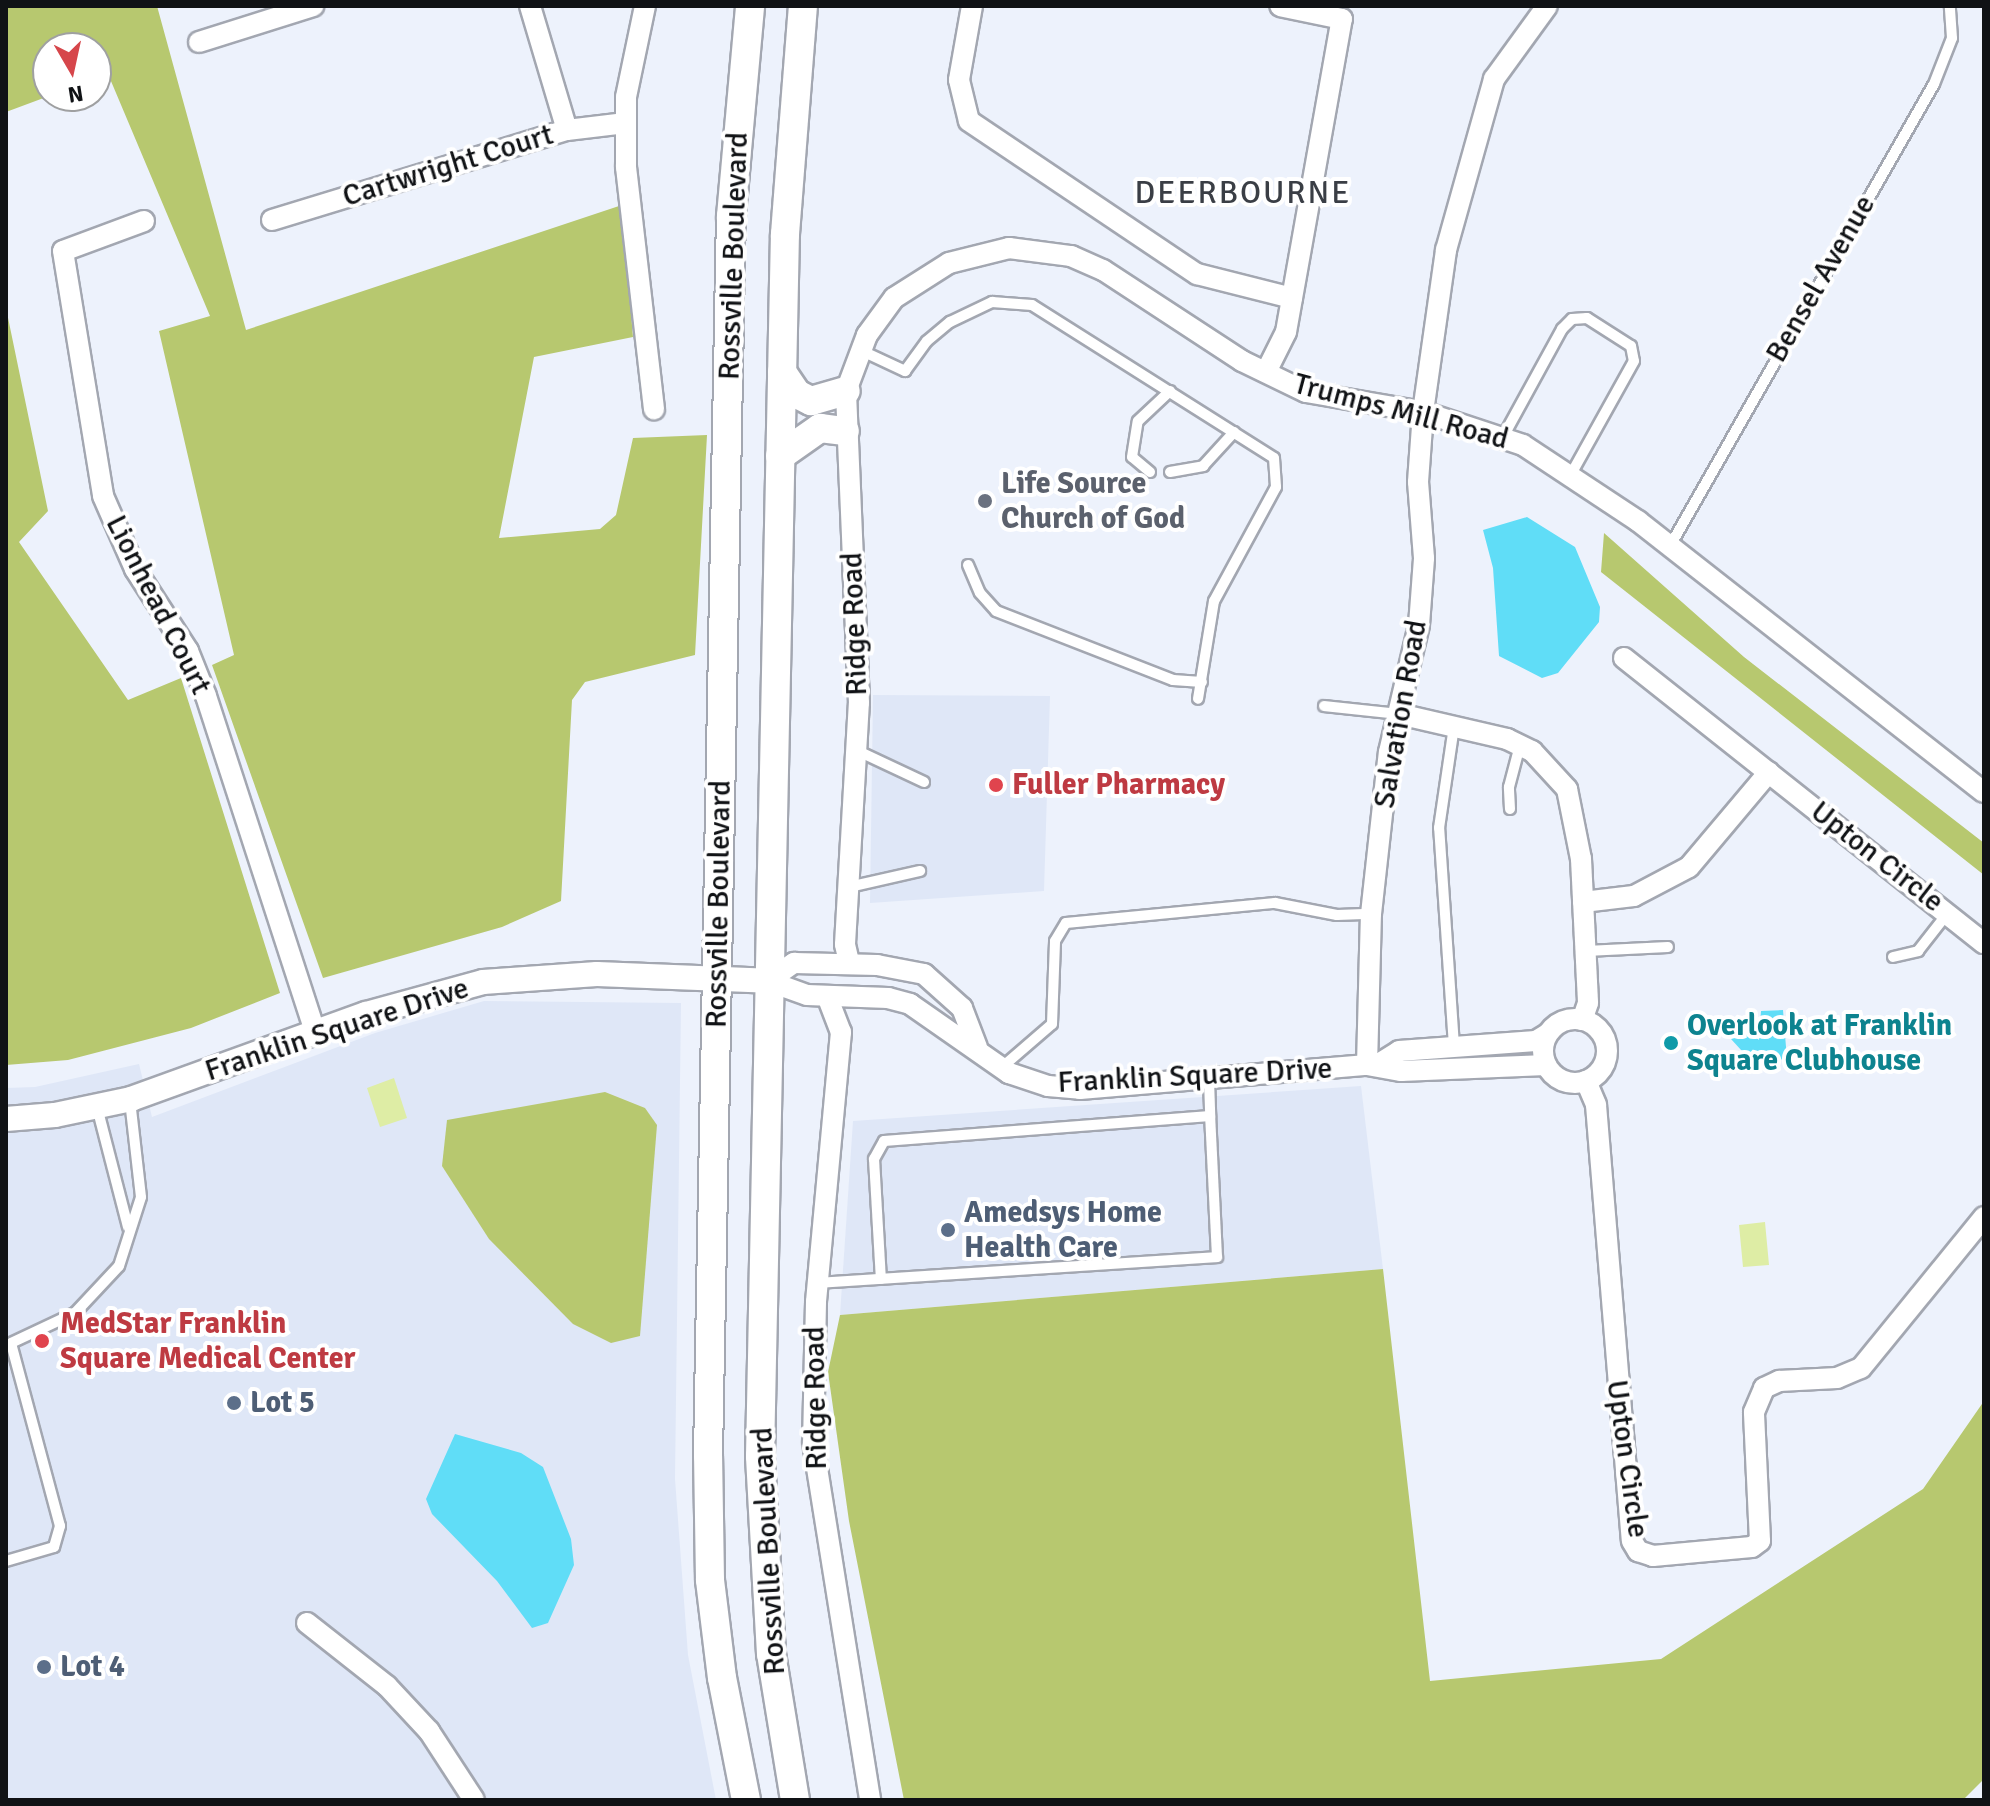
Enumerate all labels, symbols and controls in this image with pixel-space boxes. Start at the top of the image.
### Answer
north arrow [32,32,112,112]
text: N [66,80,85,109]
street label: Cartwright Court [338,117,558,215]
street label: Rossville Boulevard [712,131,756,381]
district label: DEERBOURNE [1135,174,1351,212]
street label: Bensel Avenue [1759,189,1883,369]
street label: Trumps Mill Road [1290,366,1512,458]
place label: Life Source Church of God [1001,466,1185,536]
marker: Life Source Church of God [976,492,994,510]
street label: Lionhead Court [97,509,219,701]
street label: Ridge Road [835,552,875,696]
street label: Salvation Road [1367,617,1435,811]
place label: Fuller Pharmacy [1012,767,1225,803]
marker: Fuller Pharmacy [987,776,1005,794]
street label: Rossville Boulevard [699,780,739,1028]
street label: Upton Circle [1803,794,1951,920]
street label: Franklin Square Drive [201,970,473,1090]
place label: Overlook at Franklin Square Clubhouse [1687,1008,1952,1078]
marker: Overlook at Franklin Square Clubhouse [1662,1034,1680,1052]
street label: Franklin Square Drive [1057,1051,1333,1101]
place label: Amedsys Home Health Care [964,1195,1162,1266]
marker: Amedsys Home Health Care [939,1221,957,1239]
place label: MedStar Franklin Square Medical Center [60,1306,356,1376]
street label: Ridge Road [797,1326,835,1470]
marker: MedStar Franklin Square Medical Center [31,1330,53,1352]
street label: Upton Circle [1598,1378,1656,1540]
place label: Lot 5 [250,1385,315,1421]
marker: Lot 5 [225,1394,243,1412]
street label: Rossville Boulevard [745,1426,793,1676]
place label: Lot 4 [60,1649,125,1685]
marker: Lot 4 [35,1658,53,1676]

